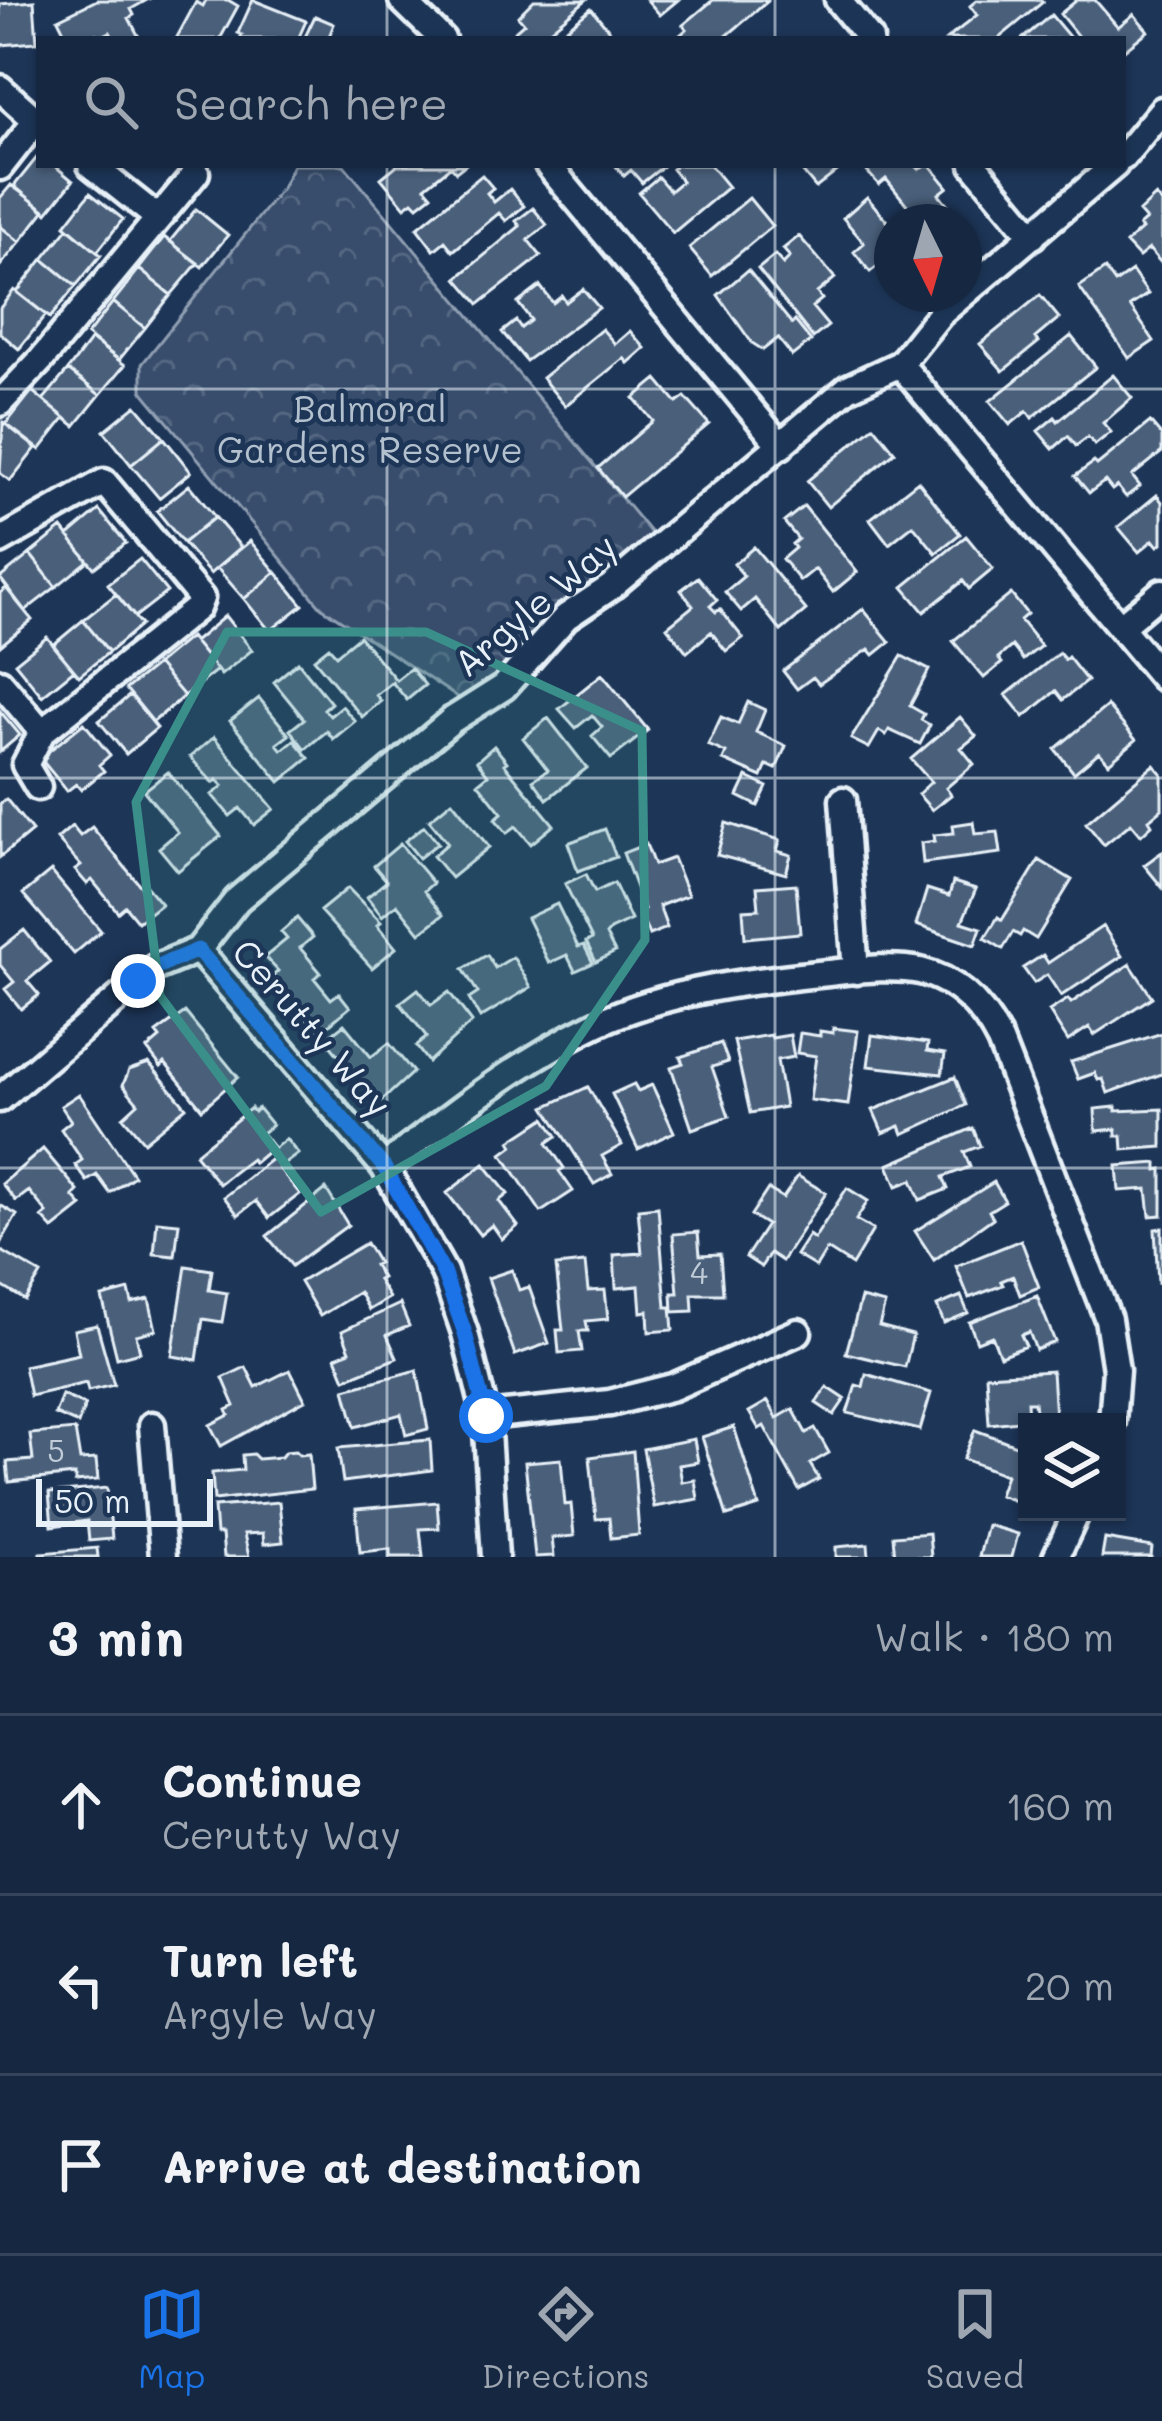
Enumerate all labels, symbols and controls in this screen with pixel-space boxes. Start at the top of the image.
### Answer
search box [36,36,1126,168]
icon: search [78,69,144,135]
text: Search here [174,73,448,131]
north arrow [874,204,982,312]
park label: Balmoral Gardens Reserve [217,384,523,472]
street label: Argyle Way [443,522,626,686]
street label: Cerutty Way [222,928,403,1126]
route end [111,954,165,1008]
house number: 4 [690,1252,708,1292]
route start [459,1389,513,1443]
map controls [1018,1413,1126,1521]
button: layers [1018,1413,1126,1521]
house number: 5 [47,1430,65,1470]
scale bar [36,1473,213,1526]
text: 50 m [54,1478,130,1521]
text: 3 min [48,1602,184,1669]
text: Walk · 180 m [874,1610,1114,1661]
text: Continue [162,1750,362,1808]
icon: ahead [48,1772,114,1838]
text: 160 m [1005,1779,1114,1830]
text: Cerutty Way [162,1808,401,1859]
text: Turn left [162,1930,358,1988]
icon: left [48,1952,114,2018]
text: 20 m [1025,1959,1114,2010]
text: Argyle Way [162,1988,377,2039]
icon: arrive [48,2132,114,2198]
text: Arrive at destination [162,2136,642,2194]
tab: Map [138,2281,205,2396]
tab: Directions [482,2281,649,2396]
tab: Saved [926,2281,1024,2396]

